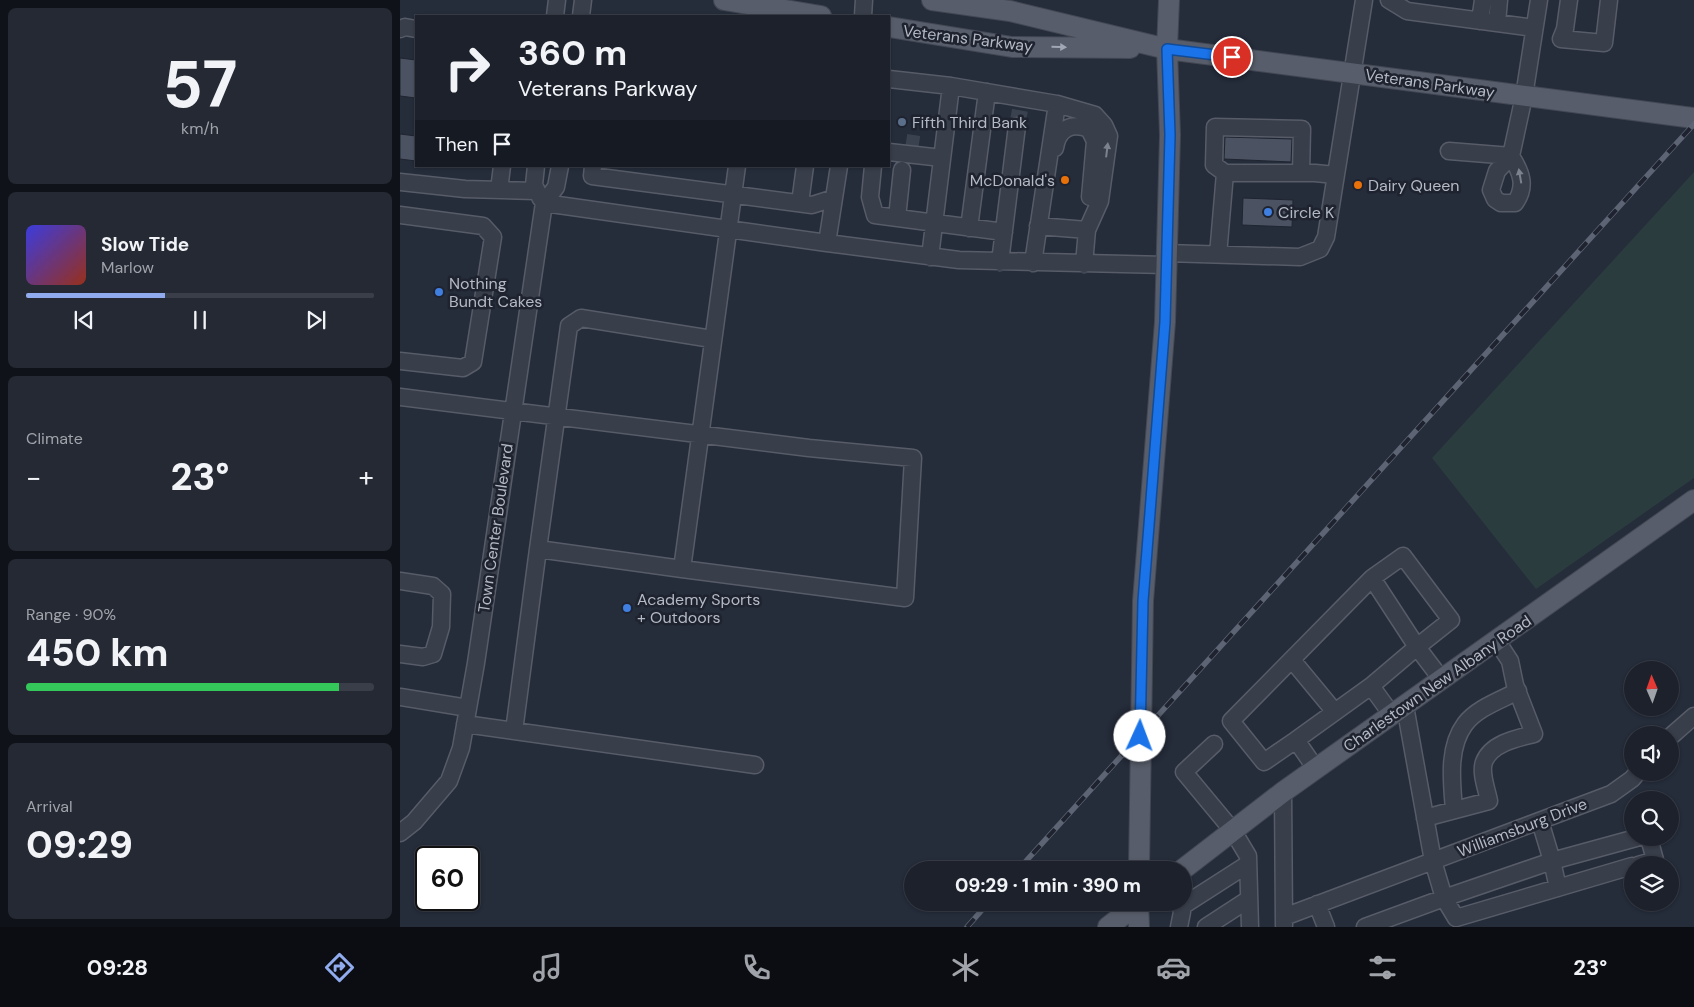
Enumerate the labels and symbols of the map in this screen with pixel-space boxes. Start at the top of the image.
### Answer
street label: Veterans Parkway [902,20,1034,57]
pin [1211,36,1253,78]
one-way arrow [1051,43,1067,51]
street label: Veterans Parkway [1364,64,1496,103]
place label: Fifth Third Bank [912,112,1027,133]
marker: Fifth Third Bank [896,116,908,128]
one-way arrow [1103,142,1111,158]
one-way arrow [1516,168,1524,184]
place label: McDonald's [970,170,1055,191]
marker: McDonald's [1059,174,1071,186]
place label: Dairy Queen [1368,175,1460,196]
marker: Dairy Queen [1352,179,1364,191]
place label: Circle K [1278,202,1334,223]
marker: Circle K [1262,206,1274,218]
place label: Nothing Bundt Cakes [449,273,542,312]
marker: Nothing Bundt Cakes [433,286,445,298]
street label: Town Center Boulevard [473,442,518,614]
place label: Academy Sports + Outdoors [637,589,760,628]
marker: Academy Sports + Outdoors [621,602,633,614]
street label: Charlestown New Albany Road [1339,610,1535,757]
north arrow [1624,661,1679,716]
position arrow [1113,709,1165,761]
street label: Williamsburg Drive [1454,793,1590,862]
speed limit sign: 60 [415,846,480,911]

